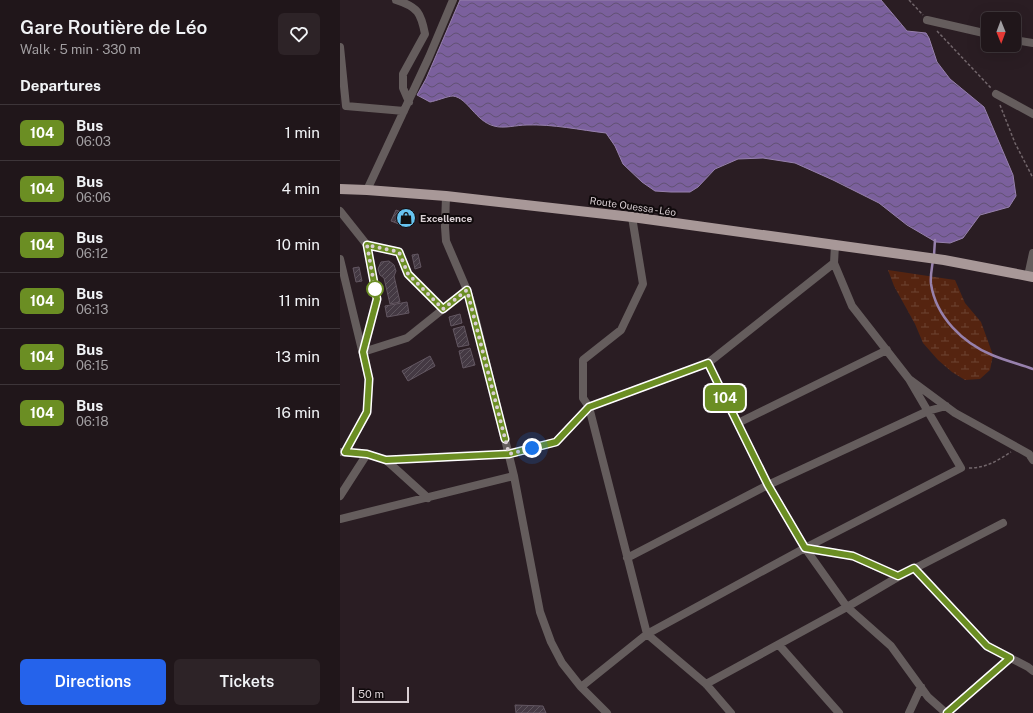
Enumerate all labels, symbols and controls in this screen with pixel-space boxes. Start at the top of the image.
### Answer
north arrow [981,12,1021,52]
map controls [981,12,1021,52]
button: heart [278,13,320,55]
text: Gare Routière de Léo [20,16,207,38]
text: Walk · 5 min · 330 m [20,42,141,57]
text: Departures [20,77,101,94]
text: Bus [76,117,103,134]
text: 1 min [285,124,320,141]
text: 104 [30,125,54,141]
text: 06:03 [76,134,111,149]
text: Bus [76,173,103,190]
text: 4 min [281,180,320,197]
text: 104 [30,181,54,197]
text: 06:06 [76,190,111,205]
street label: Route Ouessa - Léo [589,194,677,218]
shop icon: Excellence [395,207,417,229]
place label: Excellence [420,212,472,224]
text: Bus [76,229,103,246]
text: 10 min [276,236,320,253]
text: 104 [30,237,54,253]
text: 06:12 [76,246,108,261]
unlabelled marker [366,280,384,298]
text: Bus [76,285,103,302]
text: 11 min [279,292,320,309]
text: 104 [30,293,54,309]
text: 06:13 [76,302,108,317]
text: Bus [76,341,103,358]
text: 13 min [275,348,320,365]
text: 104 [30,349,54,365]
text: 06:15 [76,358,109,373]
line badge: 104 [702,385,748,411]
text: 104 [713,390,737,406]
text: Bus [76,397,103,414]
text: 16 min [275,404,320,421]
text: 104 [30,405,54,421]
text: 06:18 [76,414,109,429]
your location [522,438,542,458]
button: Directions [20,659,166,705]
button: Tickets [174,659,320,705]
scale bar [352,685,409,704]
text: 50 m [358,688,384,700]

